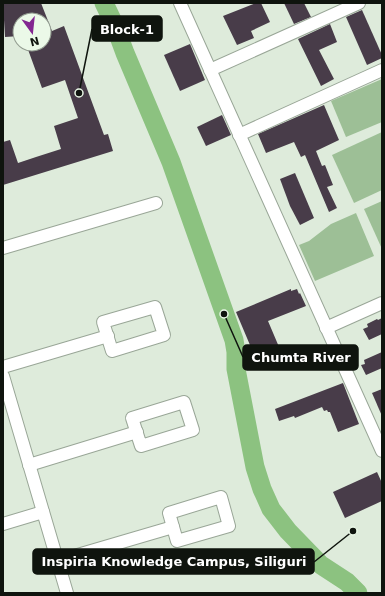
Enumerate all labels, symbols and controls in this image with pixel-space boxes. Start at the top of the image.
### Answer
north arrow [12,12,52,52]
callout: Block-1 [92,16,162,41]
text: Block-1 [100,22,154,37]
text: N [28,34,41,49]
callout: Chumta River [243,345,358,370]
text: Chumta River [251,350,351,365]
callout: Inspiria Knowledge Campus, Siliguri [33,549,314,574]
text: Inspiria Knowledge Campus, Siliguri [41,554,307,569]

